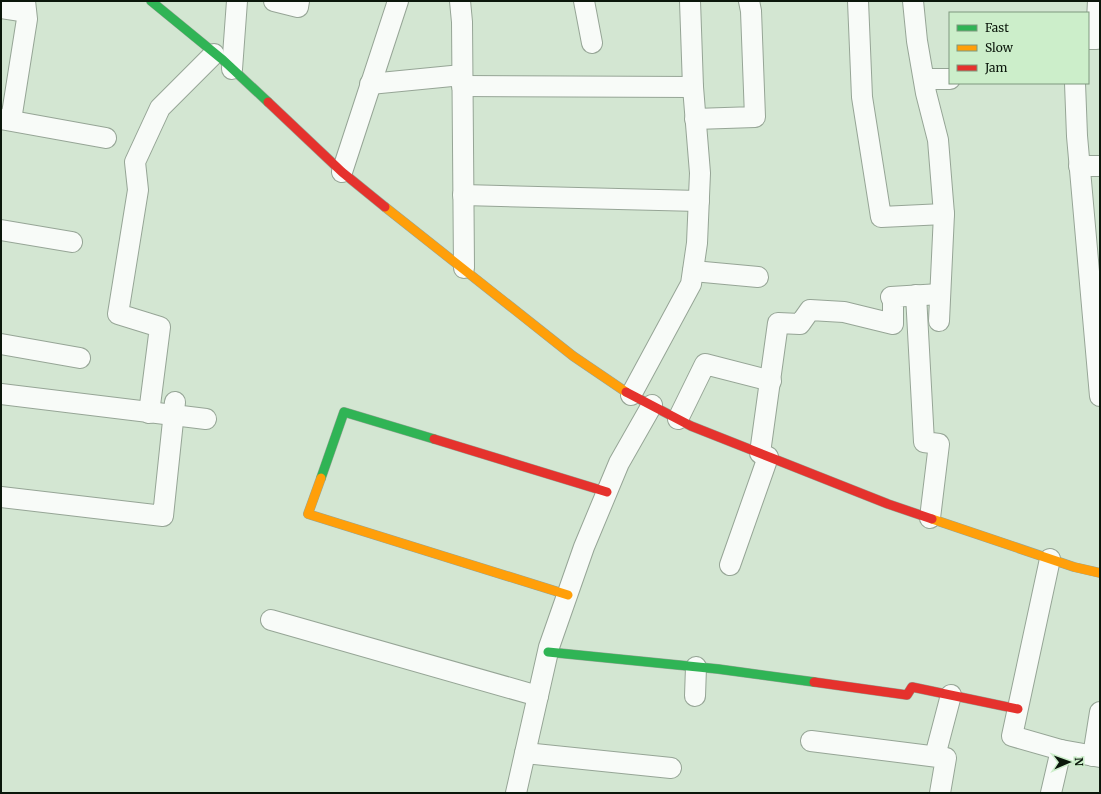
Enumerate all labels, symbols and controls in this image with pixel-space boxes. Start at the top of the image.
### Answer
legend [949,12,1089,84]
text: Fast [985,20,1009,35]
text: Slow [985,40,1014,55]
text: Jam [984,60,1008,75]
north arrow [1049,742,1089,782]
text: N [1072,757,1086,767]

